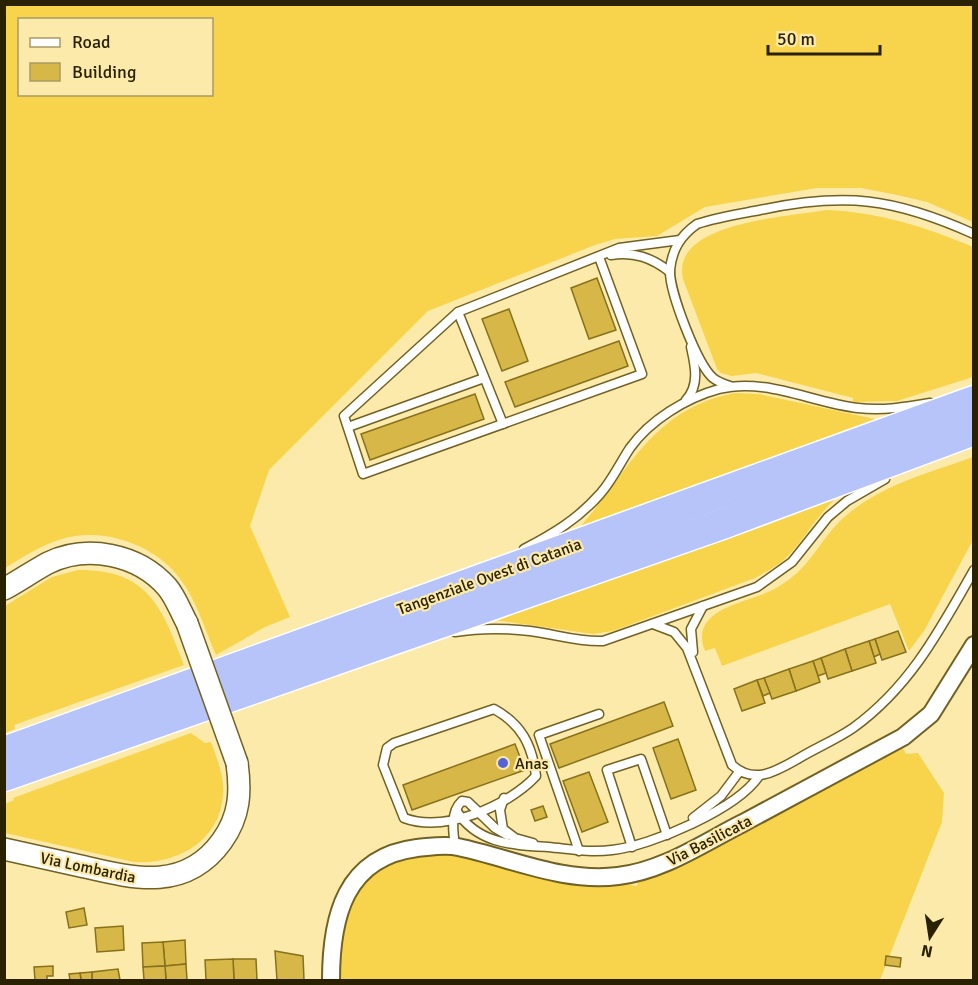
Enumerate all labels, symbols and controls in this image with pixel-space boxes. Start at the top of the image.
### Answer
legend [18,18,213,96]
scale bar [768,18,880,56]
text: 50 m [777,28,815,50]
text: Road [72,31,111,53]
text: Building [72,61,136,83]
street label: Tangenziale Ovest di Catania [394,534,584,620]
place label: Anas [515,754,549,774]
marker: Anas [496,756,510,770]
street label: Via Basilicata [664,811,755,871]
street label: Via Lombardia [38,848,137,888]
north arrow [900,907,960,967]
text: N [920,940,935,962]

